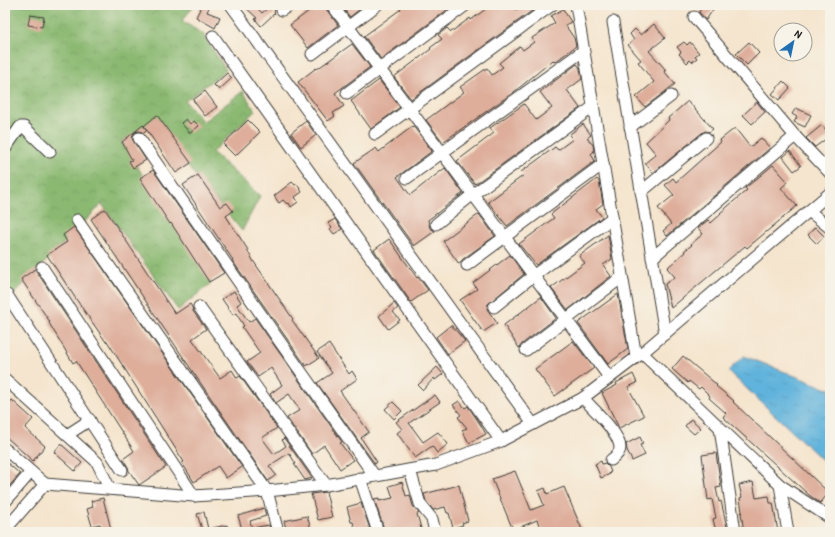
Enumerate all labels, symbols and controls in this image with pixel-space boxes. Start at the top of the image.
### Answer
north arrow [773,22,813,62]
text: N [792,26,805,41]

